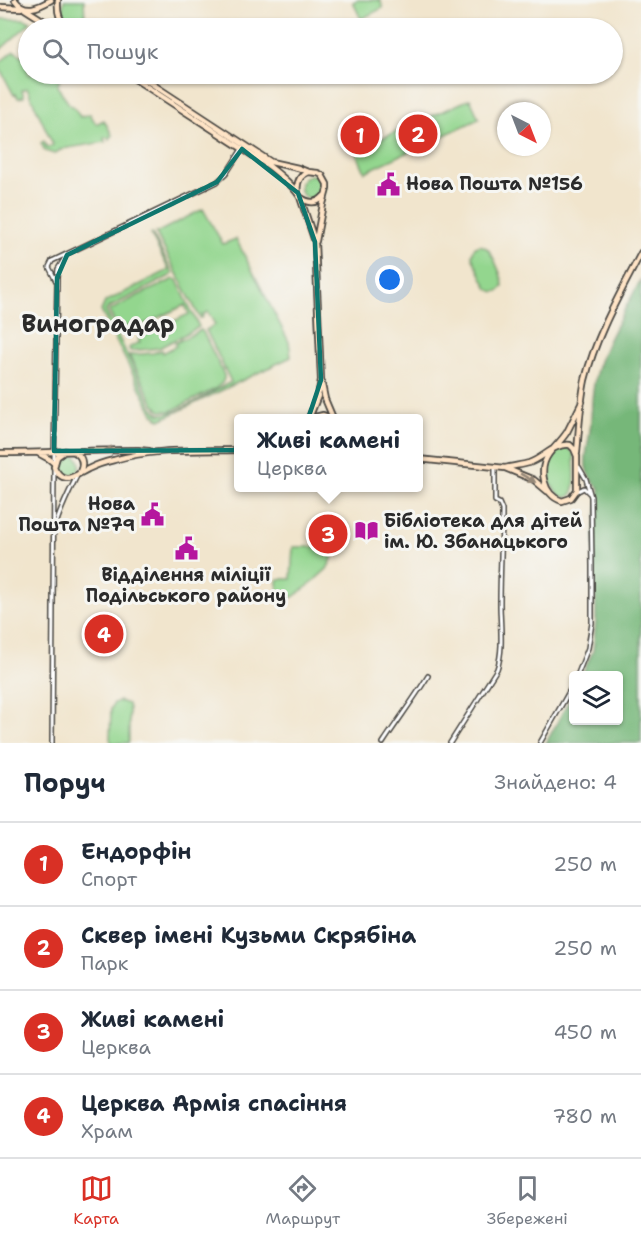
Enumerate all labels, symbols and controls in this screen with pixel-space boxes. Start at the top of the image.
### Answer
search box [18,18,623,84]
icon: search [39,35,72,68]
text: Пошук [87,37,158,66]
north arrow [497,102,551,156]
pin: 1 [340,112,380,158]
pin: 2 [398,112,438,156]
public building icon: Нова Пошта №156 [375,171,401,197]
place label: Нова Пошта №156 [406,172,583,196]
your location [375,265,404,294]
district label: Виноградар [22,308,174,340]
popup [234,414,423,492]
text: Живі камені [257,426,400,455]
one-way arrow [104,445,123,455]
text: Церква [257,455,327,481]
one-way arrow [520,473,537,483]
place label: Нова Пошта №79 [19,492,136,537]
public building icon: Нова Пошта №79 [140,501,166,527]
place label: Бібліотека для дітей ім. Ю. Збанацького [384,509,583,554]
pin: 3 [308,512,348,556]
library icon: Бібліотека для дітей ім. Ю. Збанацького [353,518,379,544]
public building icon: Відділення міліції Подільського району [173,536,199,562]
place label: Відділення міліції Подільського району [86,563,286,608]
pin: 4 [84,612,124,656]
map controls [569,671,623,725]
button: layers [569,671,623,725]
text: Поруч [24,765,106,800]
text: Знайдено: 4 [494,769,617,795]
text: Ендорфін [81,837,191,866]
text: 1 [39,851,48,877]
text: 250 m [553,851,617,877]
text: Спорт [81,866,137,892]
text: Сквер імені Кузьми Скрябіна [81,921,416,950]
text: 2 [37,935,51,961]
text: 250 m [553,935,617,961]
text: Парк [81,950,128,976]
text: Живі камені [81,1005,224,1034]
text: 3 [37,1019,51,1045]
text: 450 m [553,1019,617,1045]
text: Церква [81,1034,151,1060]
text: Церква Армія спасіння [81,1089,347,1118]
text: 4 [37,1103,51,1129]
text: 780 m [552,1103,617,1129]
text: Храм [81,1118,133,1144]
tab: Карта [73,1172,119,1229]
tab: Маршрут [266,1172,340,1229]
tab: Збережені [487,1172,568,1229]

